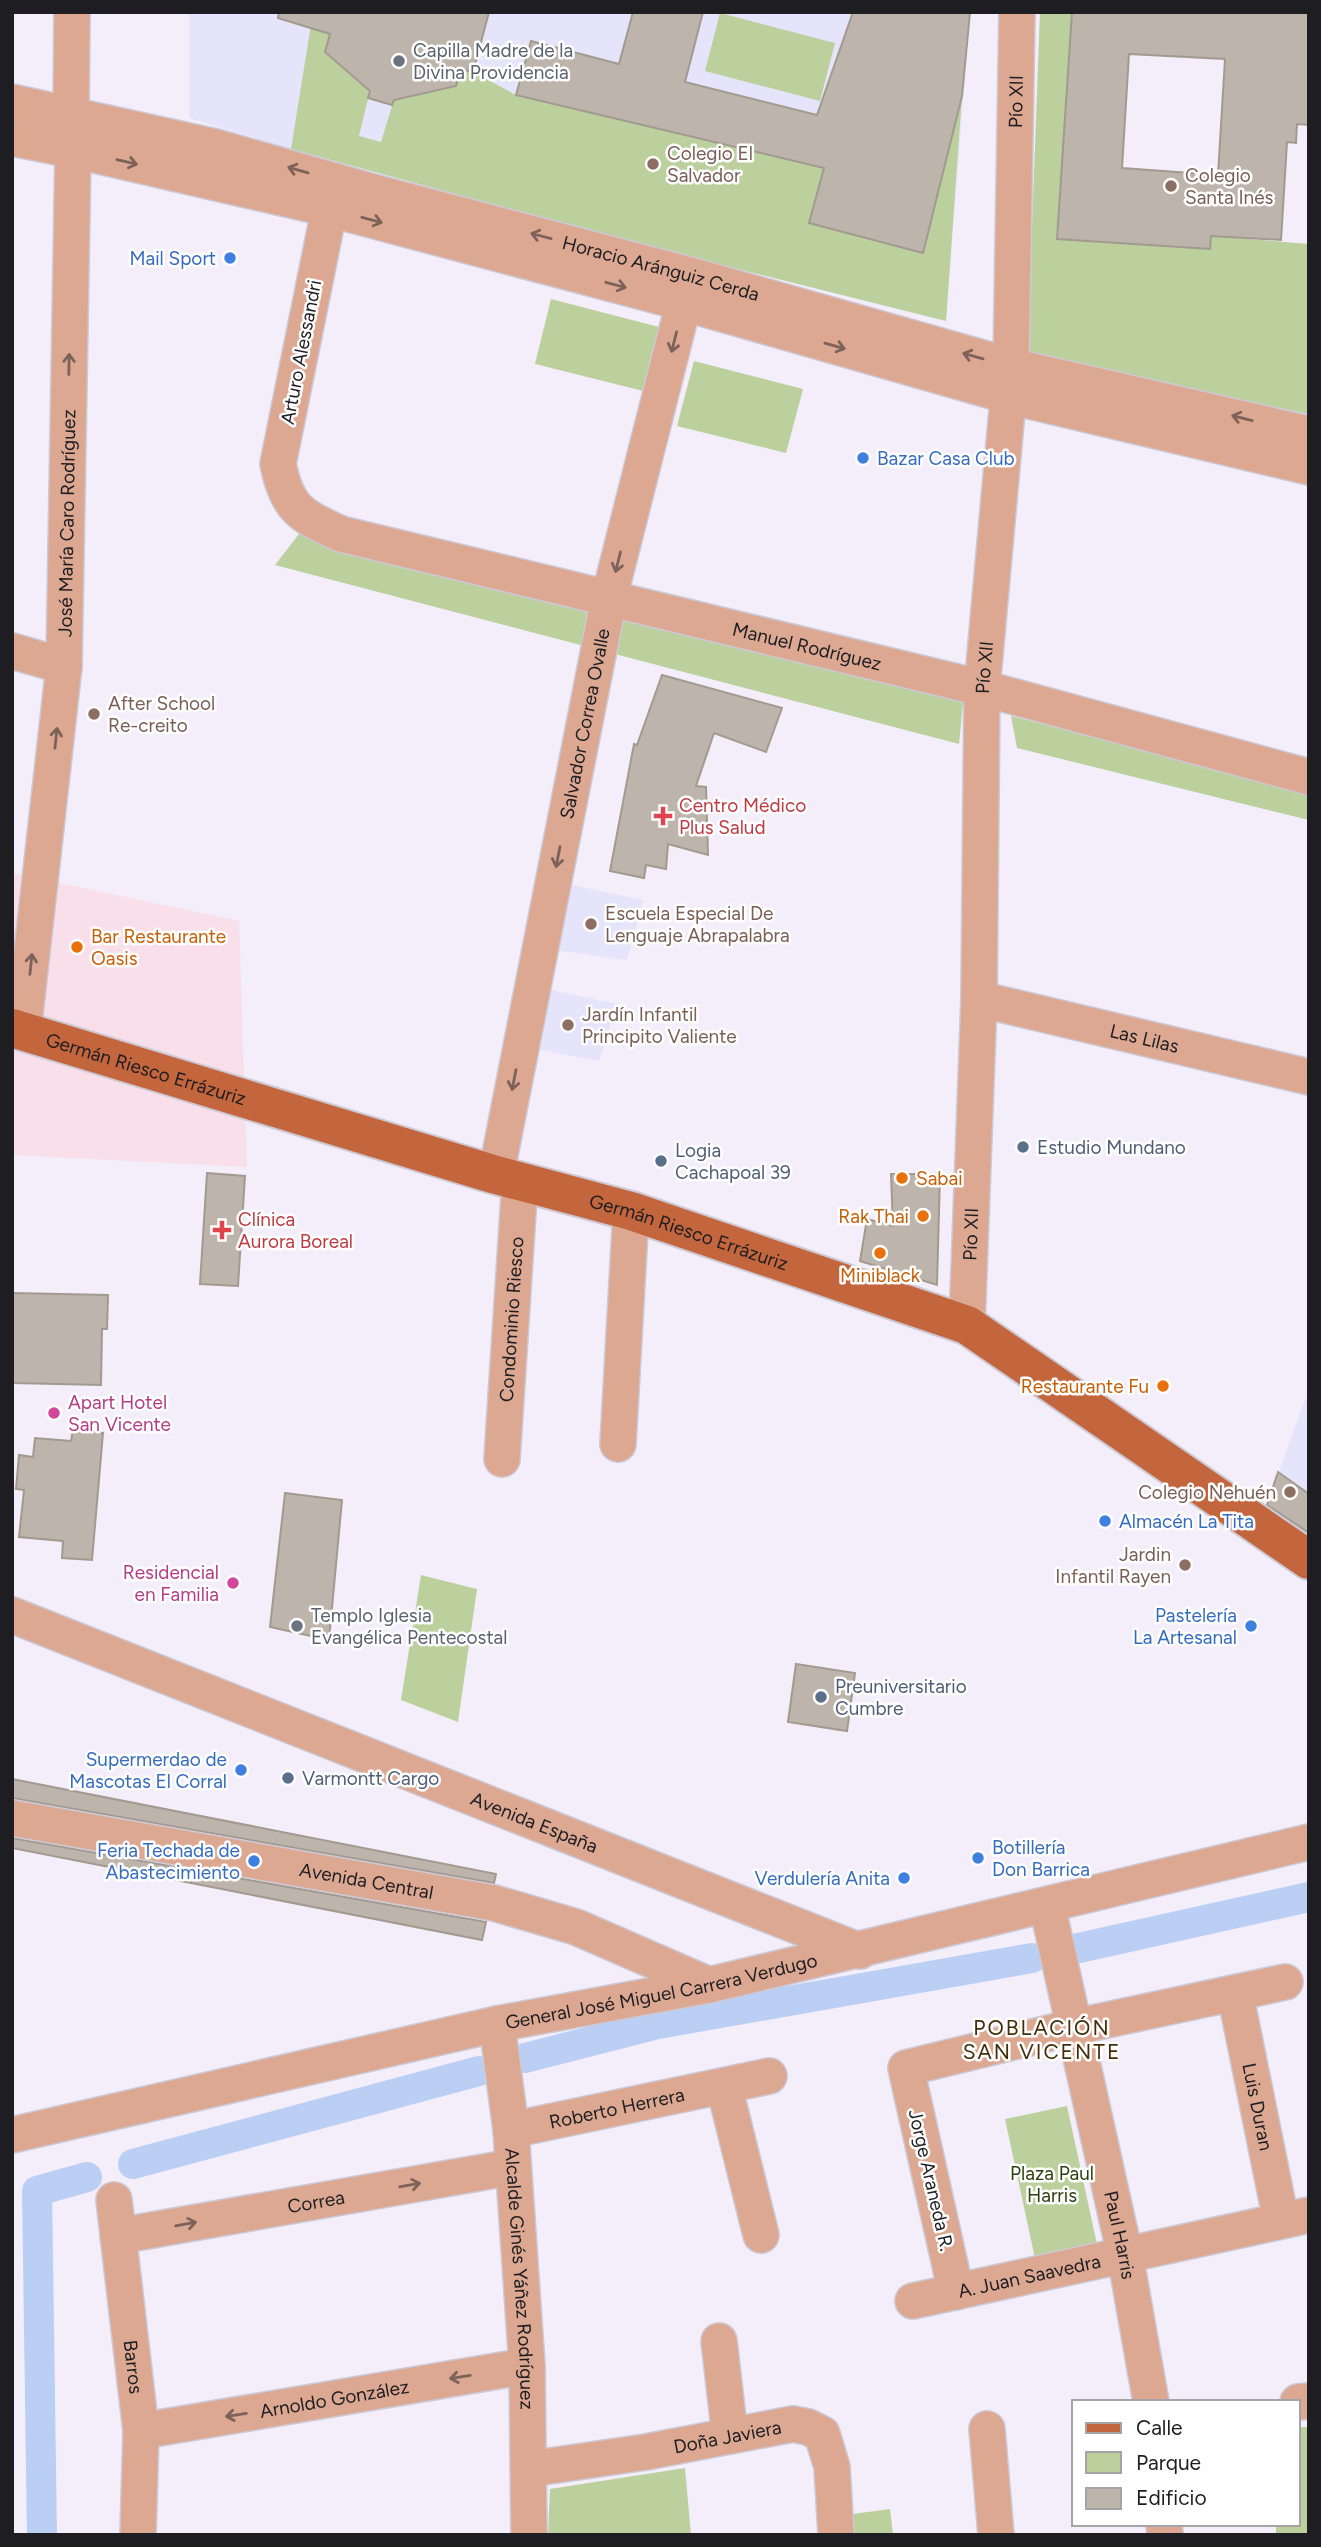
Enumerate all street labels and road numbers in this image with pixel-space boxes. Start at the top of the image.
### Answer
street label: Pío XII [1004,75,1027,128]
street label: Horacio Aránguiz Cerda [560,231,762,306]
street label: Arturo Alessandri [276,278,326,426]
street label: José María Caro Rodríguez [53,409,80,637]
street label: Manuel Rodríguez [730,617,884,675]
street label: Salvador Correa Ovalle [555,626,614,821]
street label: Pío XII [970,640,998,694]
street label: Las Lilas [1108,1019,1181,1057]
street label: Germán Riesco Errázuriz [43,1027,249,1110]
street label: Germán Riesco Errázuriz [587,1189,791,1275]
street label: Pío XII [958,1207,983,1261]
street label: Condominio Riesco [494,1236,528,1403]
street label: Avenida España [468,1787,601,1858]
street label: Avenida Central [298,1857,435,1904]
street label: General José Miguel Carrera Verdugo [503,1948,819,2034]
street label: Luis Duran [1238,2061,1278,2153]
street label: Roberto Herrera [547,2083,687,2133]
street label: Jorge Araneda R. [904,2107,958,2253]
street label: Alcalde Ginés Yáñez Rodríguez [501,2147,539,2410]
street label: Correa [286,2185,346,2218]
street label: Paul Harris [1099,2188,1141,2281]
street label: A. Juan Saavedra [956,2249,1103,2302]
street label: Barros [119,2339,148,2395]
street label: Arnoldo González [258,2375,411,2422]
street label: Doña Javiera [671,2415,783,2458]

